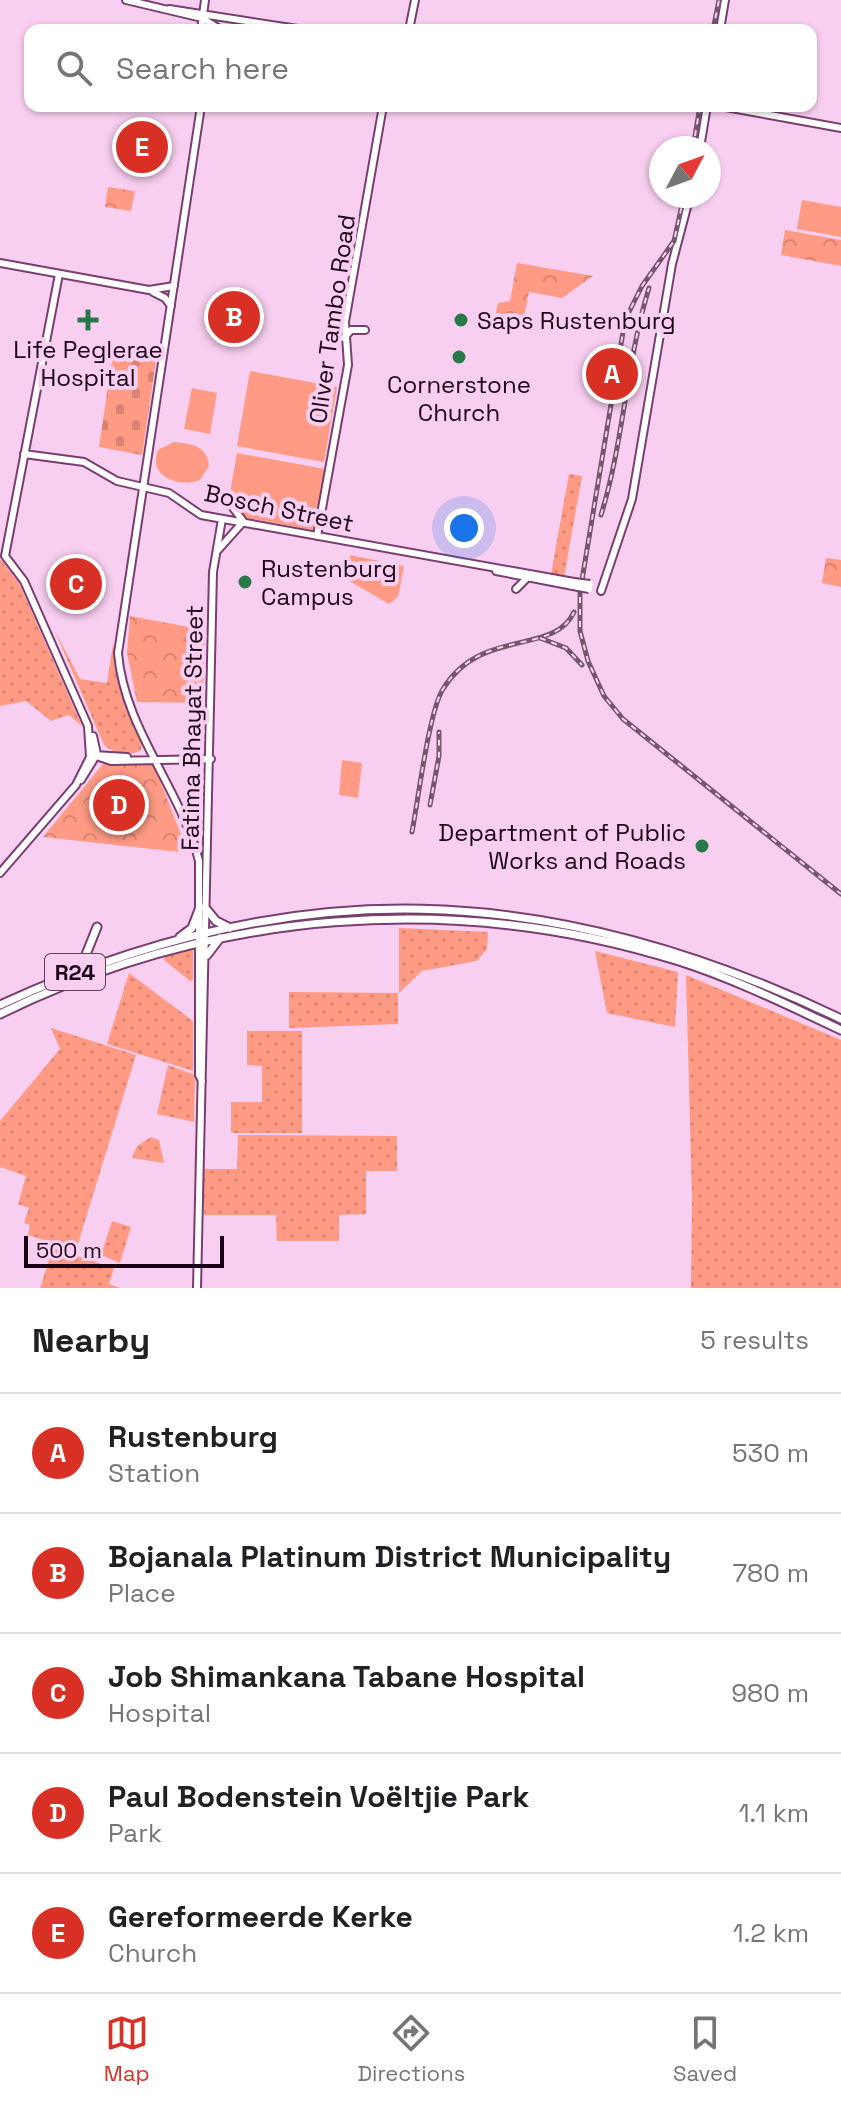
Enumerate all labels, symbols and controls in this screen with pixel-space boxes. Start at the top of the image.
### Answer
search box [24,24,817,112]
icon: search [52,46,96,90]
text: Search here [116,49,289,88]
pin: E [116,117,168,177]
north arrow [649,136,721,208]
street label: Oliver Tambo Road [302,212,362,426]
pin: B [208,287,260,347]
place label: Saps Rustenburg [477,305,676,336]
marker: Life Peglerae Hospital [77,309,99,331]
marker: Saps Rustenburg [452,311,470,329]
place label: Life Peglerae Hospital [13,334,163,393]
pin: A [586,344,638,404]
marker: Cornerstone Church [450,348,468,366]
place label: Cornerstone Church [387,369,531,428]
street label: Bosch Street [201,477,357,539]
your location [444,508,484,548]
place label: Rustenburg Campus [261,553,397,612]
pin: C [50,554,102,614]
marker: Rustenburg Campus [236,573,254,591]
street label: Fatima Bhayat Street [174,605,210,851]
pin: D [93,775,145,835]
place label: Department of Public Works and Roads [438,817,686,876]
marker: Department of Public Works and Roads [693,837,711,855]
road number: R24 [45,954,105,990]
scale bar [24,1232,224,1268]
text: 500 m [36,1236,102,1264]
text: Nearby [32,1319,150,1362]
text: 5 results [700,1323,809,1357]
text: Rustenburg [108,1417,278,1456]
text: A [50,1436,66,1470]
text: 530 m [732,1436,809,1470]
text: Station [108,1456,200,1490]
text: Bojanala Platinum District Municipality [108,1537,671,1576]
text: B [49,1556,67,1590]
text: 780 m [733,1556,809,1590]
text: Place [108,1576,176,1610]
text: Job Shimankana Tabane Hospital [108,1657,585,1696]
text: C [50,1676,66,1710]
text: 980 m [731,1676,809,1710]
text: Hospital [108,1696,211,1730]
text: Paul Bodenstein Voëltjie Park [108,1777,530,1816]
text: D [49,1796,67,1830]
text: 1.1 km [739,1796,809,1830]
text: Park [108,1816,162,1850]
text: Gereformeerde Kerke [108,1897,413,1936]
text: E [51,1916,65,1950]
text: 1.2 km [733,1916,809,1950]
text: Church [108,1936,197,1970]
tab: Map [104,2011,150,2087]
tab: Directions [357,2011,465,2087]
tab: Saved [673,2011,737,2087]

